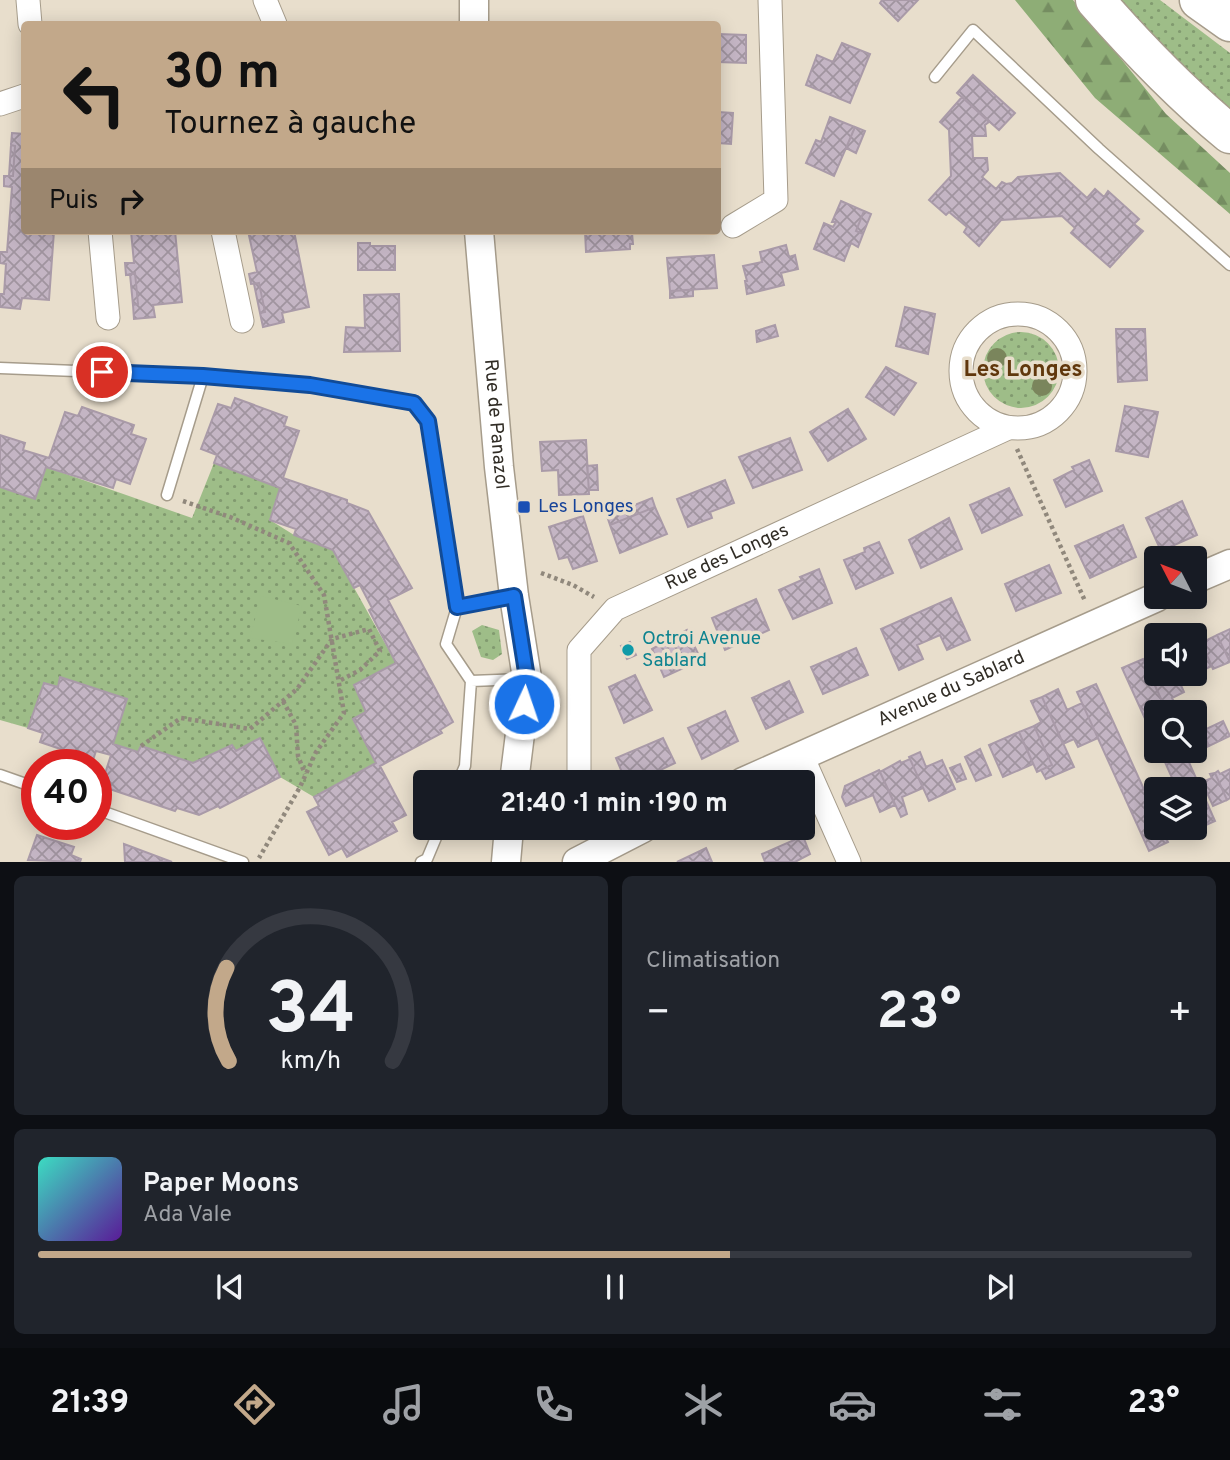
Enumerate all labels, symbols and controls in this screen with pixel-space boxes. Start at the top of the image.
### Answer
text: 30 m [164,44,280,106]
icon: left [49,49,140,140]
text: Tournez à gauche [164,105,416,145]
icon: right [112,182,150,220]
text: Puis [49,185,98,218]
pin [72,342,132,402]
icon: arrive [83,353,121,391]
district label: Les Longes [963,356,1083,385]
street label: Rue de Panazol [478,358,514,491]
place label: Les Longes [538,495,634,519]
marker: Les Longes [516,499,532,515]
street label: Rue des Longes [661,519,793,596]
north arrow [1144,546,1208,609]
map controls [1144,546,1207,840]
button: sound [1144,623,1207,686]
place label: Octroi Avenue Sablard [642,627,761,673]
marker: Octroi Avenue Sablard [620,642,636,658]
street label: Avenue du Sablard [874,646,1029,732]
position arrow [487,667,561,741]
button: search [1144,700,1207,763]
speed limit sign: 40 [21,749,112,840]
button: layers [1144,777,1207,840]
text: 21:40 · 1 min · 190 m [500,788,728,821]
text: Climatisation [646,947,780,976]
text: 34 [266,968,356,1060]
text: 23° [877,981,961,1047]
text: − [646,990,671,1039]
text: + [1167,990,1192,1039]
text: km/h [281,1046,341,1078]
text: Paper Moons [143,1168,299,1201]
text: Ada Vale [143,1201,232,1230]
icon: previous [211,1268,249,1306]
icon: pause [596,1268,634,1306]
icon: next [981,1268,1019,1306]
icon: directions [230,1380,279,1429]
icon: music [379,1380,428,1429]
icon: phone [529,1380,578,1429]
icon: climate [679,1380,728,1429]
icon: car [828,1380,877,1429]
icon: filters [978,1380,1027,1429]
text: 21:39 [50,1384,129,1424]
text: 23° [1128,1384,1180,1424]

